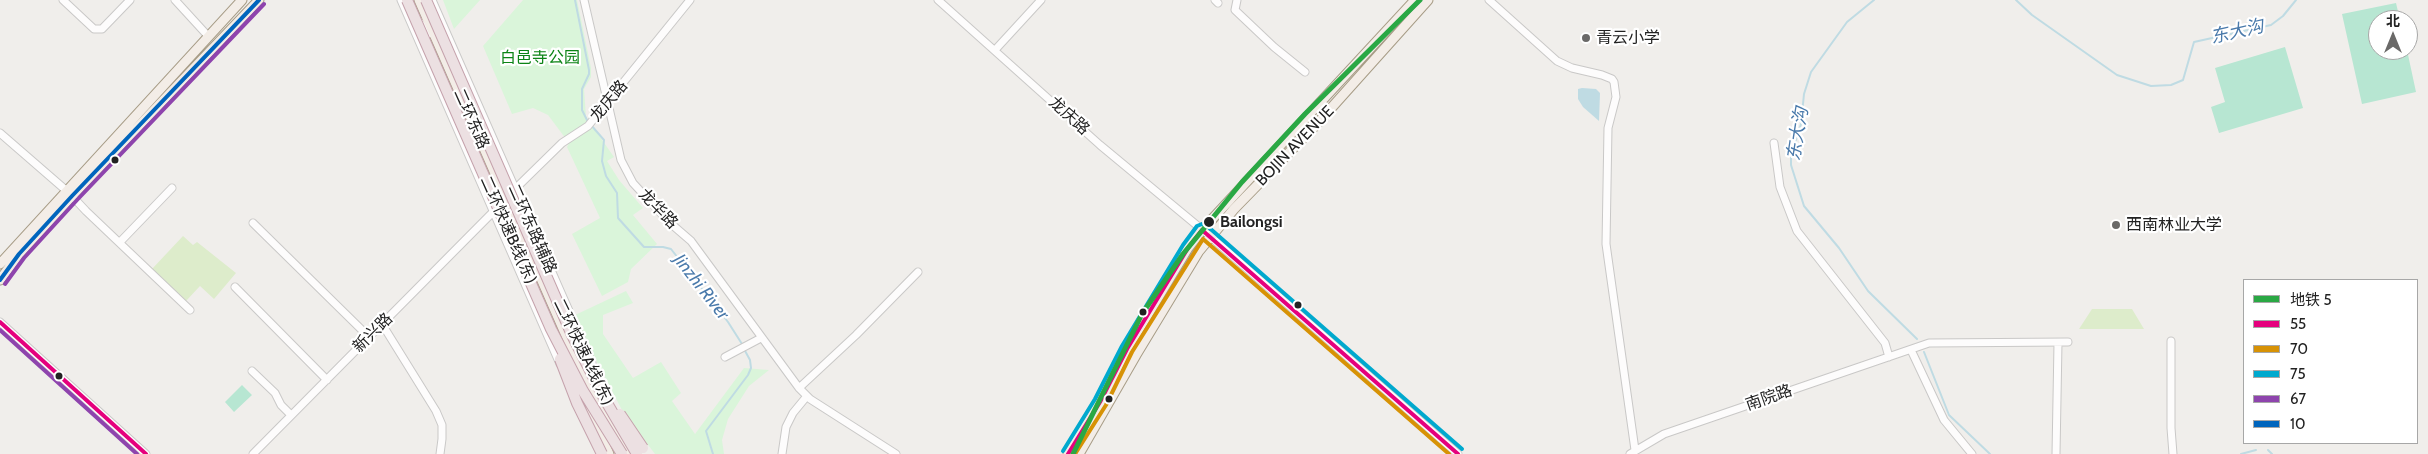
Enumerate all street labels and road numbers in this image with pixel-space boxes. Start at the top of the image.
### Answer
street label: 龙庆路 [586,76,632,126]
street label: 二环东路 [449,86,493,152]
street label: 龙庆路 [1045,93,1093,139]
street label: BOJIN AVENUE [1252,102,1338,190]
street label: 二环快速B线(东) [476,173,540,287]
street label: 二环东路辅路 [504,181,560,277]
street label: 龙华路 [634,185,682,233]
street label: 二环快速A线(东) [549,296,617,408]
street label: 新兴路 [349,309,397,357]
street label: 南院路 [1743,381,1795,415]

